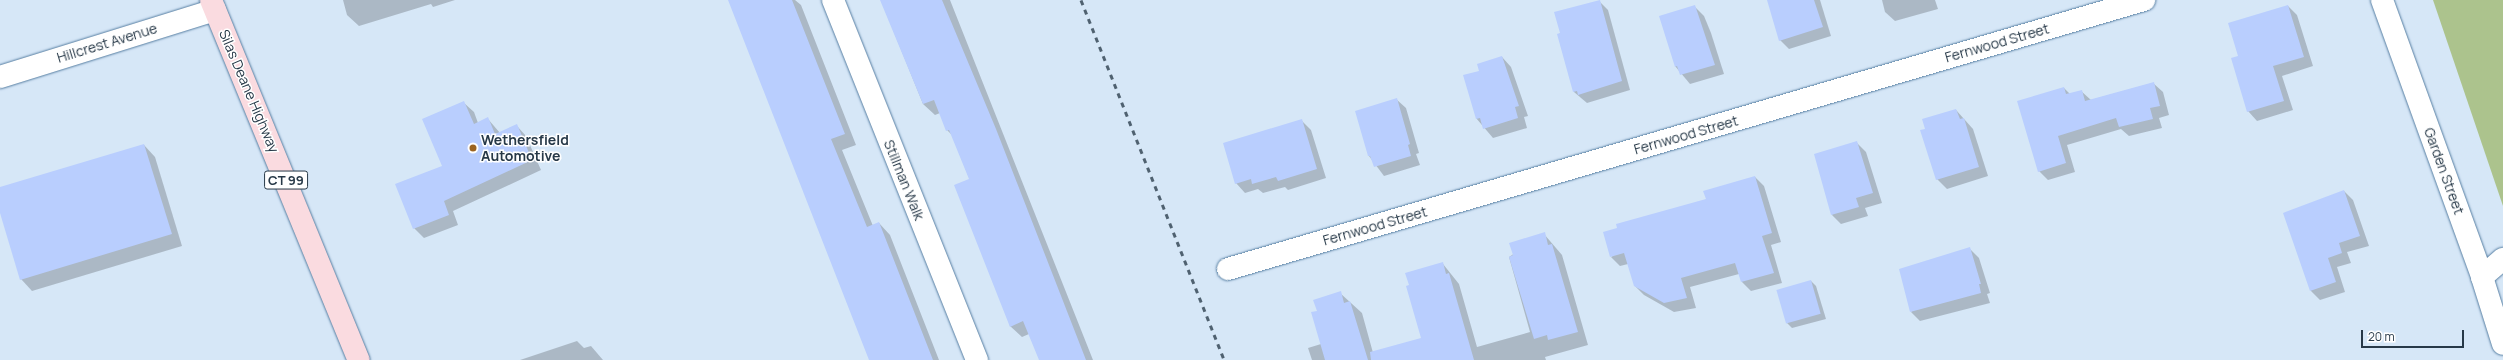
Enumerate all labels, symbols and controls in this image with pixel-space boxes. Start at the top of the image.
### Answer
street label: Hillcrest Avenue [55,20,159,66]
street label: Fernwood Street [1943,20,2051,66]
street label: Silas Deane Highway [215,27,283,155]
street label: Fernwood Street [1632,112,1740,158]
street label: Garden Street [2421,125,2467,217]
place label: Wethersfield Automotive [481,132,569,164]
street label: Stillman Walk [880,137,928,223]
marker: Wethersfield Automotive [468,143,478,153]
road number: CT 99 [263,169,309,191]
street label: Fernwood Street [1321,203,1429,249]
scale bar [2363,322,2466,348]
text: 20 m [2368,328,2395,345]

